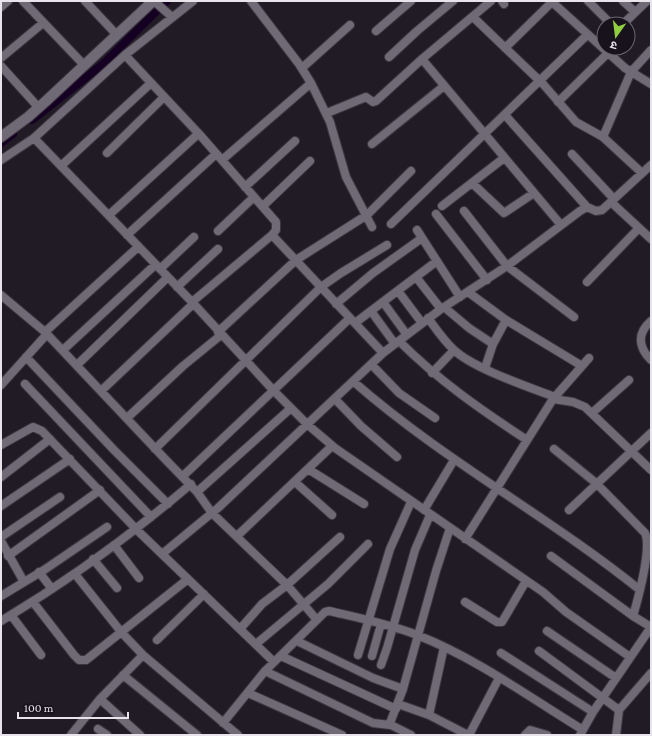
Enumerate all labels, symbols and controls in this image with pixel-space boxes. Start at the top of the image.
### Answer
north arrow [596,16,636,56]
text: उ [608,39,618,52]
scale bar [18,694,128,720]
text: 100 m [24,701,54,715]

